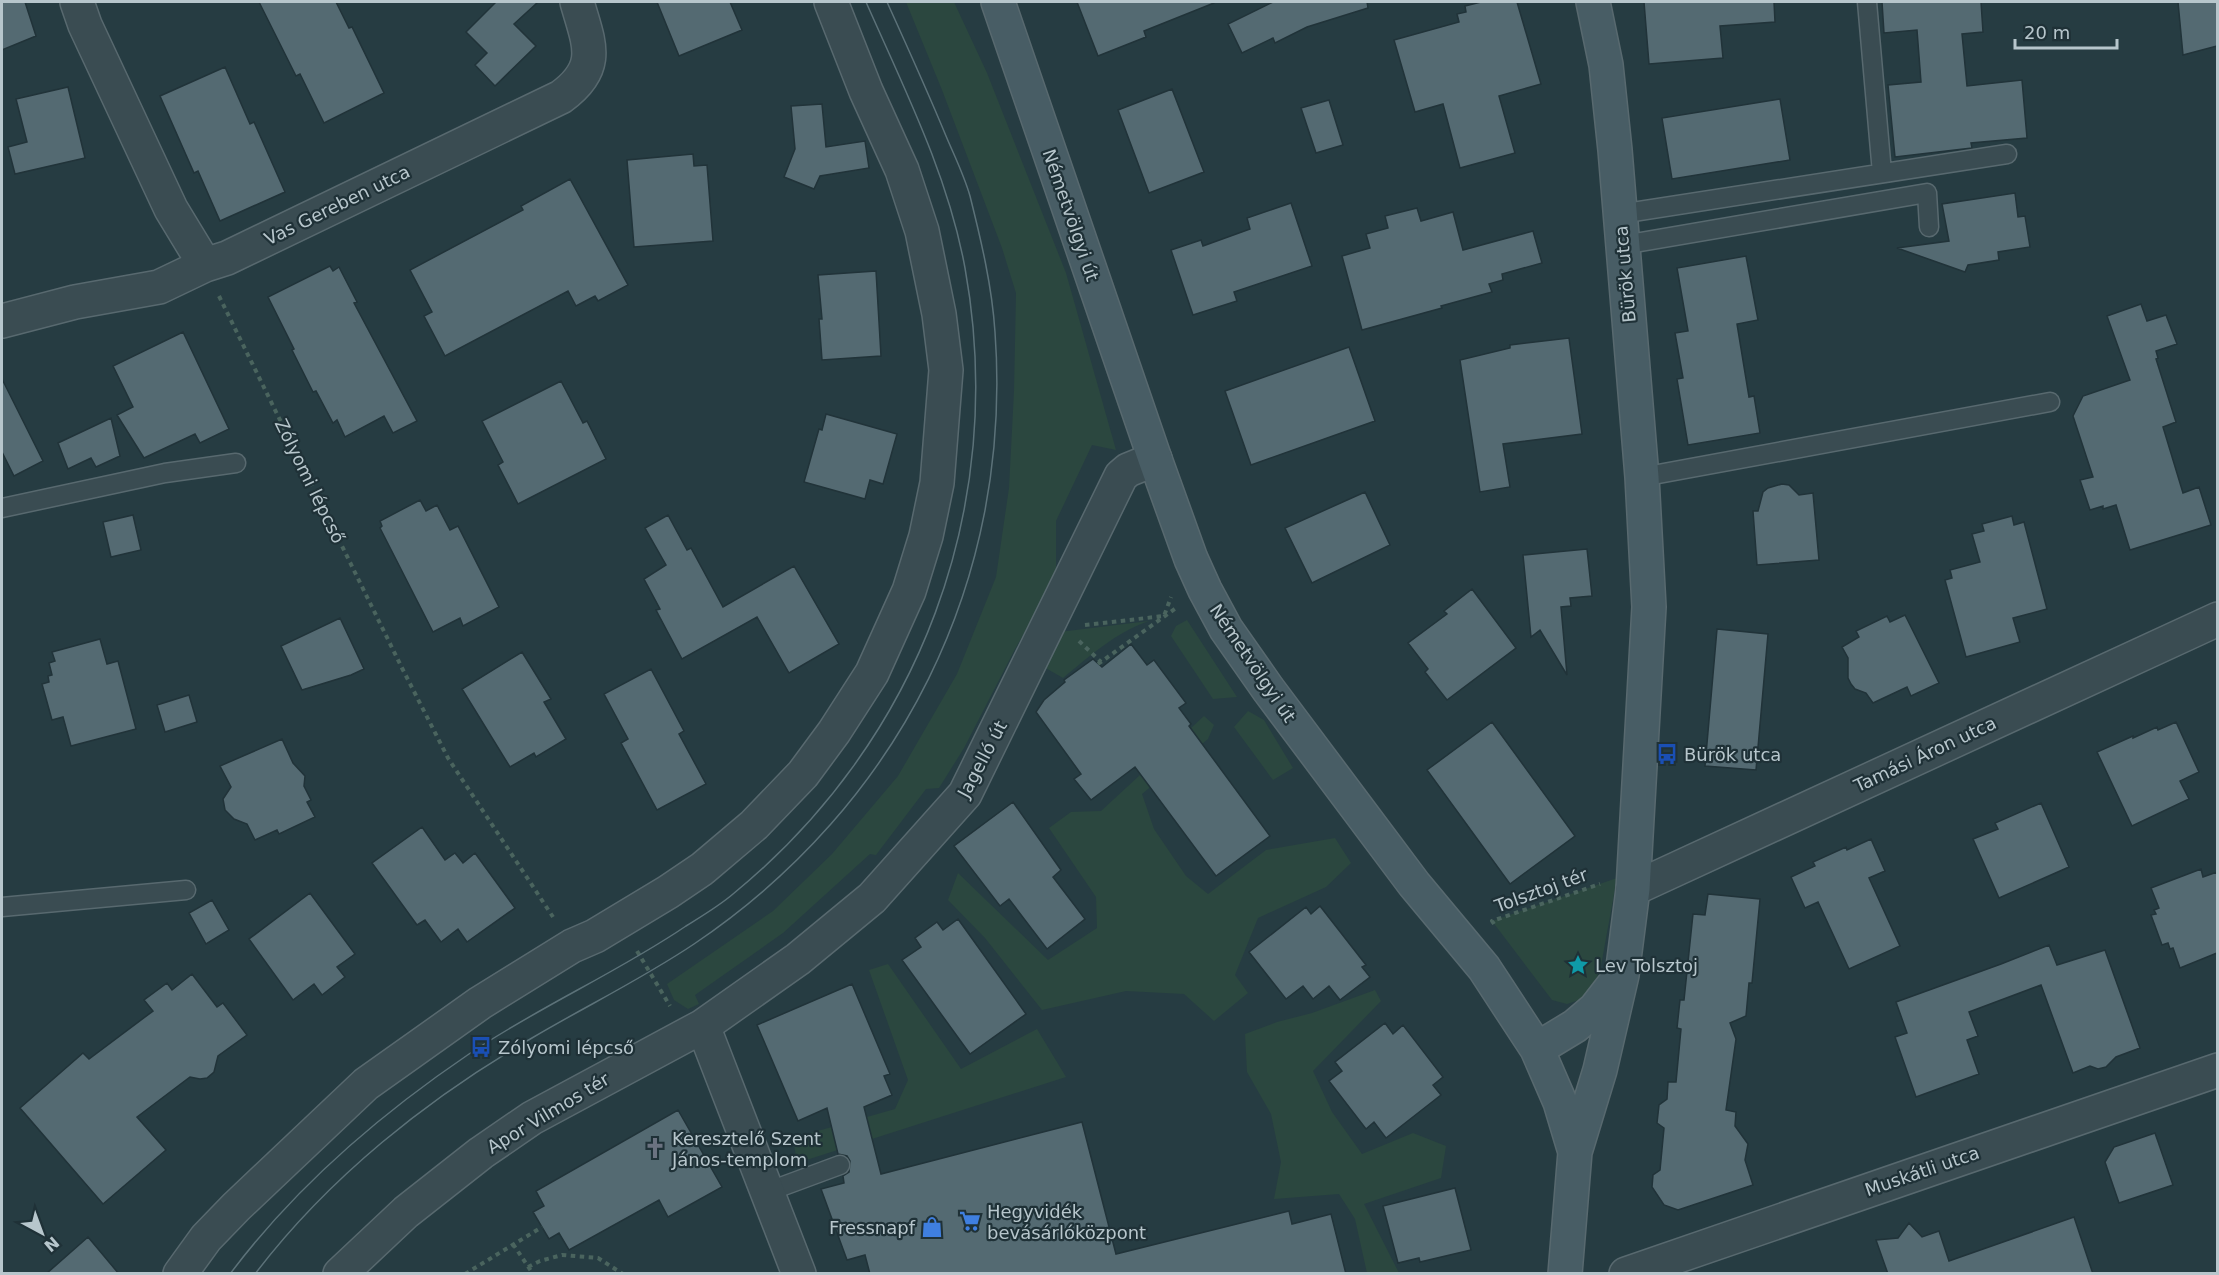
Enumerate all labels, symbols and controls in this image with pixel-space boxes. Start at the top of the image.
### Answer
scale bar [2015,12,2117,50]
text: 20 m [2024,22,2070,43]
street label: Németvölgyi út [1039,146,1103,284]
street label: Vas Gereben utca [261,161,413,249]
street label: Bürök utca [1610,225,1640,323]
street label: Zólyomi lépcső [271,415,349,547]
street label: Németvölgyi út [1206,600,1300,726]
street label: Tamási Áron utca [1850,712,1999,797]
street label: Jagelló út [953,717,1011,802]
bus stop icon: Bürök utca [1655,742,1679,766]
place label: Bürök utca [1684,744,1781,765]
street label: Tolsztoj tér [1491,863,1591,917]
place icon: Lev Tolsztoj [1566,953,1590,977]
place label: Lev Tolsztoj [1595,955,1698,976]
bus stop icon: Zólyomi lépcső [469,1035,493,1059]
place label: Zólyomi lépcső [498,1037,634,1058]
street label: Apor Vilmos tér [483,1068,613,1158]
place label: Keresztelő Szent János-templom [671,1128,821,1170]
church icon: Keresztelő Szent János-templom [643,1136,667,1160]
street label: Muskátli utca [1862,1142,1982,1200]
place label: Hegyvidék bevásárlóközpont [987,1201,1146,1243]
north arrow [12,1203,72,1263]
supermarket icon: Hegyvidék bevásárlóközpont [958,1209,982,1233]
shop icon: Fressnapf [920,1215,944,1239]
place label: Fressnapf [829,1217,916,1238]
text: N [40,1232,63,1256]

